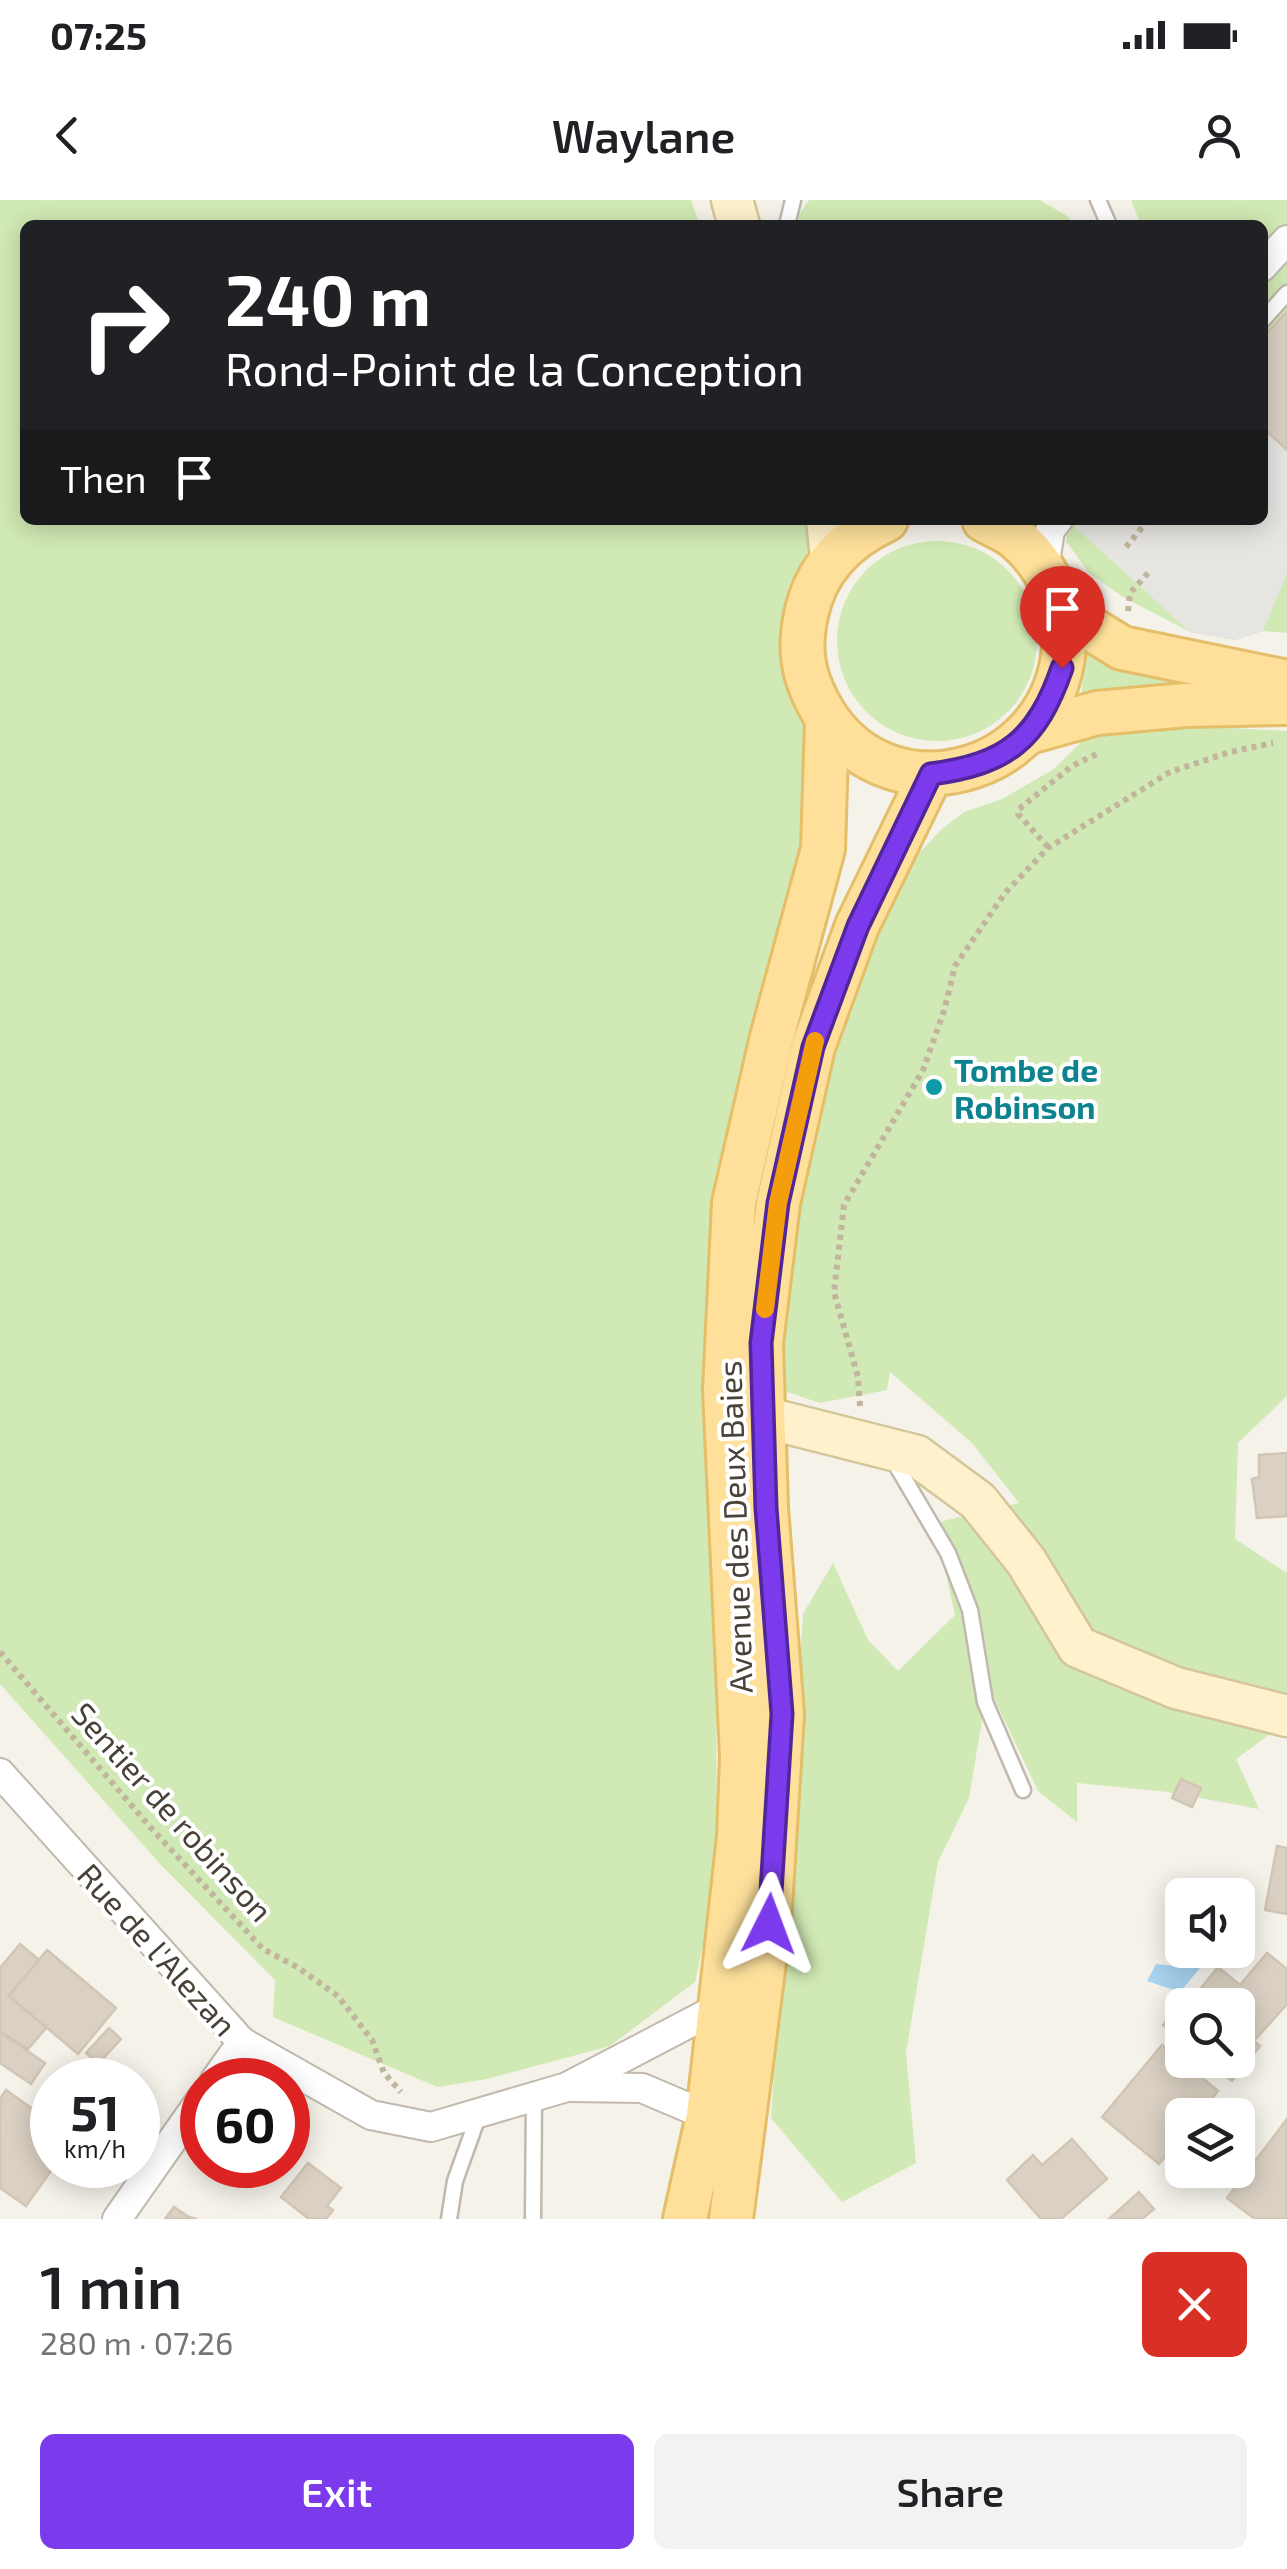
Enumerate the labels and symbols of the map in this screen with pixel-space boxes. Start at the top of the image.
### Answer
pin [1020,566,1105,669]
place label: Tombe de Robinson [954,1050,1098,1125]
marker: Tombe de Robinson [923,1076,945,1098]
street label: Avenue des Deux Baies [709,1360,759,1694]
street label: Sentier de robinson [65,1694,281,1928]
street label: Rue de l'Alezan [71,1855,245,2043]
position arrow [717,1872,821,1976]
speed limit sign: 60 [180,2058,310,2188]

